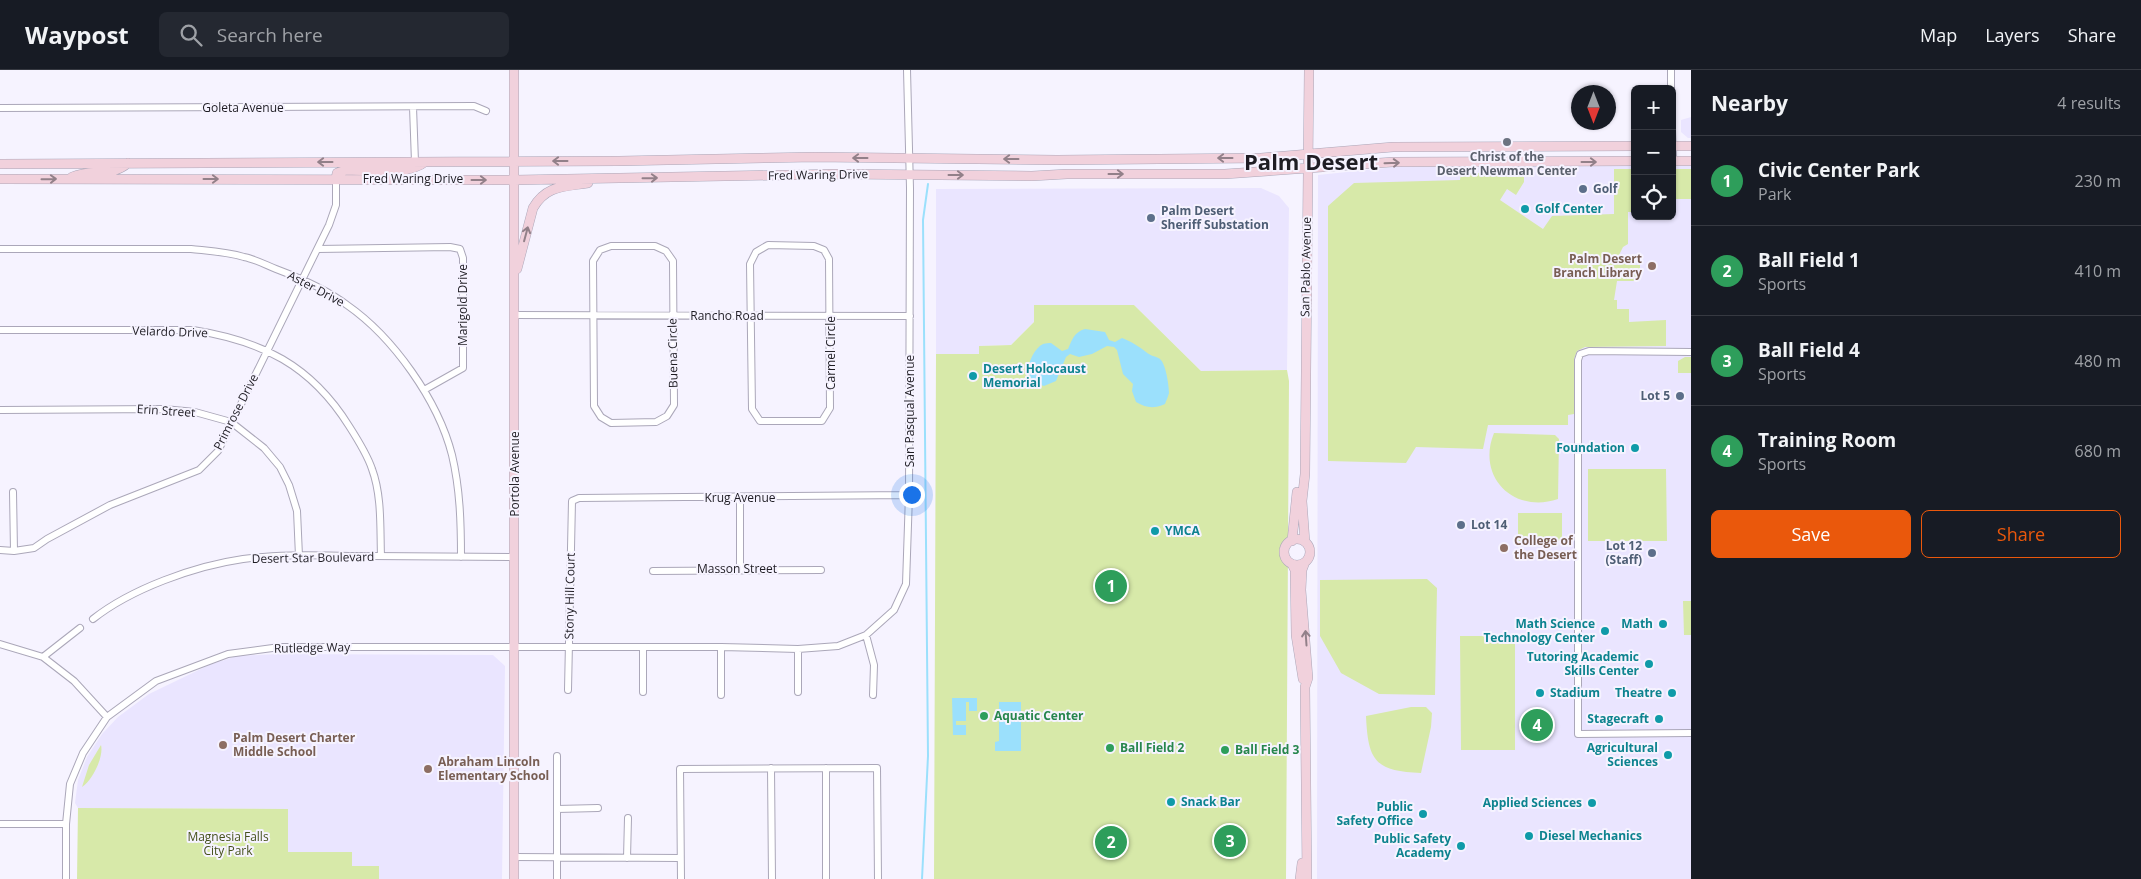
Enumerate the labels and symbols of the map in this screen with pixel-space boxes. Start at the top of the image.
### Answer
north arrow [1571,85,1616,130]
street label: Goleta Avenue [202,99,284,116]
marker: Christ of the Desert Newman Center [1501,136,1513,148]
district label: Palm Desert [1244,146,1378,176]
place label: Christ of the Desert Newman Center [1437,148,1578,179]
one-way arrow [853,153,869,163]
one-way arrow [1003,154,1020,164]
one-way arrow [1217,154,1233,163]
one-way arrow [553,156,569,166]
one-way arrow [317,157,333,167]
one-way arrow [1580,157,1597,167]
one-way arrow [1383,158,1399,167]
street label: Fred Waring Drive [768,165,869,184]
one-way arrow [1107,169,1123,179]
street label: Fred Waring Drive [363,170,463,187]
one-way arrow [947,170,963,180]
one-way arrow [642,173,658,183]
one-way arrow [40,174,56,184]
one-way arrow [202,174,219,184]
one-way arrow [470,175,486,185]
place label: Golf [1593,180,1619,197]
marker: Golf [1577,183,1589,195]
place label: Golf Center [1535,200,1603,217]
place label: Palm Desert Sheriff Substation [1161,202,1269,233]
marker: Golf Center [1519,203,1531,215]
marker: Palm Desert Sheriff Substation [1145,212,1157,224]
street label: San Pablo Avenue [1296,217,1315,317]
one-way arrow [522,226,531,242]
place label: Palm Desert Branch Library [1553,250,1642,281]
marker: Palm Desert Branch Library [1646,260,1658,272]
street label: Marigold Drive [454,264,471,346]
street label: Aster Drive [285,267,348,311]
street label: Rancho Road [690,307,764,324]
street label: Carmel Circle [822,316,839,390]
street label: Buena Circle [663,318,682,388]
street label: Velardo Drive [132,322,208,341]
street label: San Pasqual Avenue [901,354,918,467]
place label: Desert Holocaust Memorial [983,360,1086,391]
marker: Desert Holocaust Memorial [967,370,979,382]
street label: Primrose Drive [209,371,262,453]
place label: Lot 5 [1641,387,1670,404]
marker: Lot 5 [1674,390,1686,402]
street label: Erin Street [136,400,196,421]
street label: Portola Avenue [506,431,523,517]
place label: Foundation [1556,439,1625,456]
marker: Foundation [1629,442,1641,454]
your location [899,482,925,508]
street label: Krug Avenue [704,489,776,506]
place label: Lot 14 [1471,516,1507,533]
marker: Lot 14 [1455,519,1467,531]
place label: YMCA [1165,522,1200,539]
marker: YMCA [1149,525,1161,537]
place label: College of the Desert [1514,532,1577,563]
place label: Lot 12 (Staff) [1606,537,1642,568]
marker: College of the Desert [1498,542,1510,554]
marker: Lot 12 (Staff) [1646,547,1658,559]
street label: Desert Star Boulevard [251,548,375,567]
street label: Stony Hill Court [560,552,579,640]
street label: Masson Street [697,560,777,577]
pin: 1 [1095,567,1127,605]
place label: Math Science Technology Center [1483,615,1596,646]
place label: Math [1621,615,1653,632]
marker: Math [1657,618,1669,630]
marker: Math Science Technology Center [1599,625,1611,637]
one-way arrow [1301,630,1310,646]
street label: Rutledge Way [274,638,351,657]
place label: Tutoring Academic Skills Center [1527,648,1640,679]
marker: Tutoring Academic Skills Center [1643,658,1655,670]
place label: Stadium [1550,684,1600,701]
place label: Theatre [1615,684,1662,701]
marker: Stadium [1534,687,1546,699]
marker: Theatre [1666,687,1678,699]
pin: 4 [1521,706,1553,744]
place label: Aquatic Center [994,707,1084,724]
marker: Aquatic Center [978,710,990,722]
place label: Stagecraft [1587,710,1649,727]
marker: Stagecraft [1653,713,1665,725]
place label: Palm Desert Charter Middle School [233,729,356,760]
marker: Palm Desert Charter Middle School [217,739,229,751]
place label: Ball Field 2 [1120,739,1184,756]
place label: Agricultural Sciences [1587,739,1658,770]
place label: Ball Field 3 [1235,741,1299,758]
marker: Ball Field 2 [1104,742,1116,754]
marker: Ball Field 3 [1219,744,1231,756]
marker: Agricultural Sciences [1662,749,1674,761]
place label: Abraham Lincoln Elementary School [438,753,549,784]
marker: Abraham Lincoln Elementary School [422,763,434,775]
place label: Snack Bar [1181,793,1241,810]
place label: Applied Sciences [1483,794,1582,811]
marker: Snack Bar [1165,796,1177,808]
marker: Applied Sciences [1586,797,1598,809]
place label: Public Safety Office [1336,798,1413,829]
marker: Public Safety Office [1417,808,1429,820]
pin: 3 [1214,822,1246,860]
pin: 2 [1095,823,1127,861]
place label: Diesel Mechanics [1539,827,1642,844]
park label: Magnesia Falls City Park [187,828,269,859]
place label: Public Safety Academy [1374,830,1451,861]
marker: Diesel Mechanics [1523,830,1535,842]
marker: Public Safety Academy [1455,840,1467,852]

